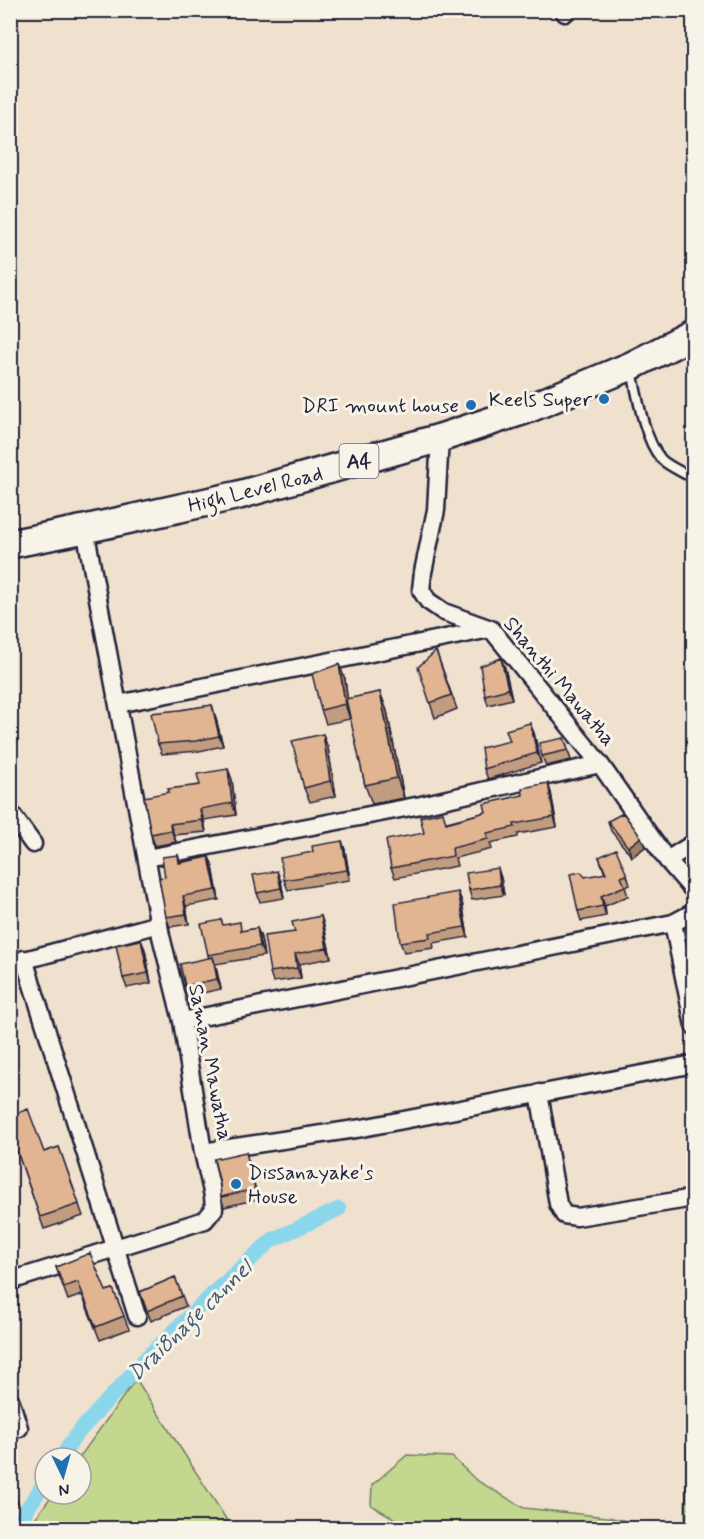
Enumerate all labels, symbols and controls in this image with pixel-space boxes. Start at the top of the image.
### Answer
place label: Keels Super [489,386,592,414]
place label: DRI mount house [302,392,459,420]
marker: Keels Super [597,392,611,406]
marker: DRI mount house [464,398,478,412]
road number: A4 [340,444,378,478]
street label: High Level Road [185,460,326,522]
street label: Shanthi Mawatha [497,611,622,752]
street label: Saman Mawatha [181,982,239,1143]
place label: Dissanayake's House [248,1159,373,1211]
marker: Dissanayake's House [229,1177,243,1191]
water label: Drai8nage cannel [122,1253,262,1390]
north arrow [33,1446,93,1506]
text: N [58,1479,70,1500]

